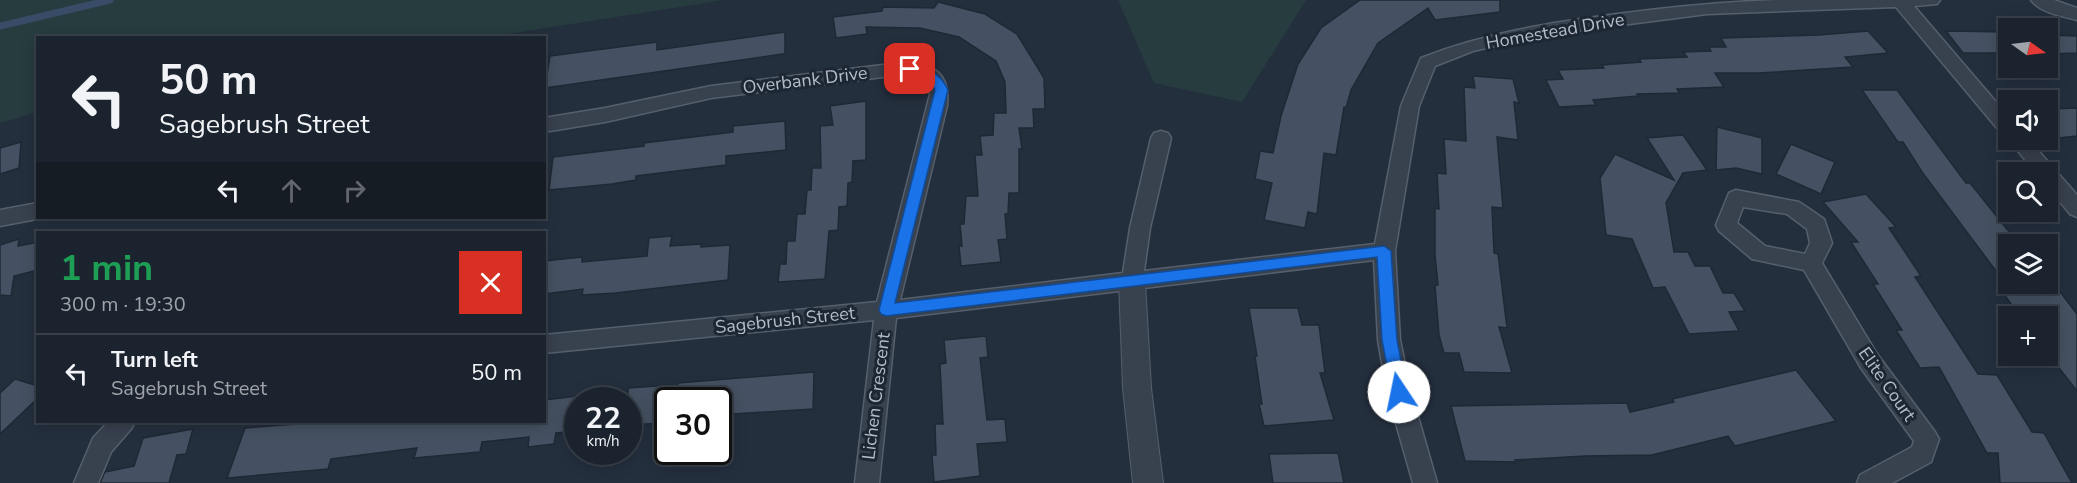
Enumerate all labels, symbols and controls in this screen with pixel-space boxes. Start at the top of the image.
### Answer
street label: Homestead Drive [1484,7,1626,55]
north arrow [1998,18,2058,78]
map controls [1998,18,2058,366]
pin [884,43,935,94]
text: 50 m [159,52,258,109]
icon: arrive [893,52,926,85]
icon: left [60,60,138,138]
street label: Overbank Drive [741,60,869,100]
button: sound [1998,90,2058,150]
text: Sagebrush Street [159,106,370,143]
button: search [1998,162,2058,222]
icon: left [212,174,245,207]
icon: ahead [275,174,308,207]
icon: right [338,174,371,207]
button: layers [1998,234,2058,294]
text: 1 min [60,244,153,293]
button: close [459,251,522,314]
text: 300 m · 19:30 [60,291,186,318]
street label: Sagebrush Street [714,301,857,339]
button: + [1998,306,2058,366]
street label: Lichen Crescent [856,330,896,461]
street label: Elite Court [1853,342,1922,426]
text: Turn left [111,345,198,375]
icon: left [60,357,93,390]
text: 50 m [471,358,522,388]
position arrow [1367,360,1431,424]
text: Sagebrush Street [111,375,267,402]
speed limit sign: 30 [654,387,732,465]
text: 22 [585,398,621,439]
text: km/h [586,431,620,451]

